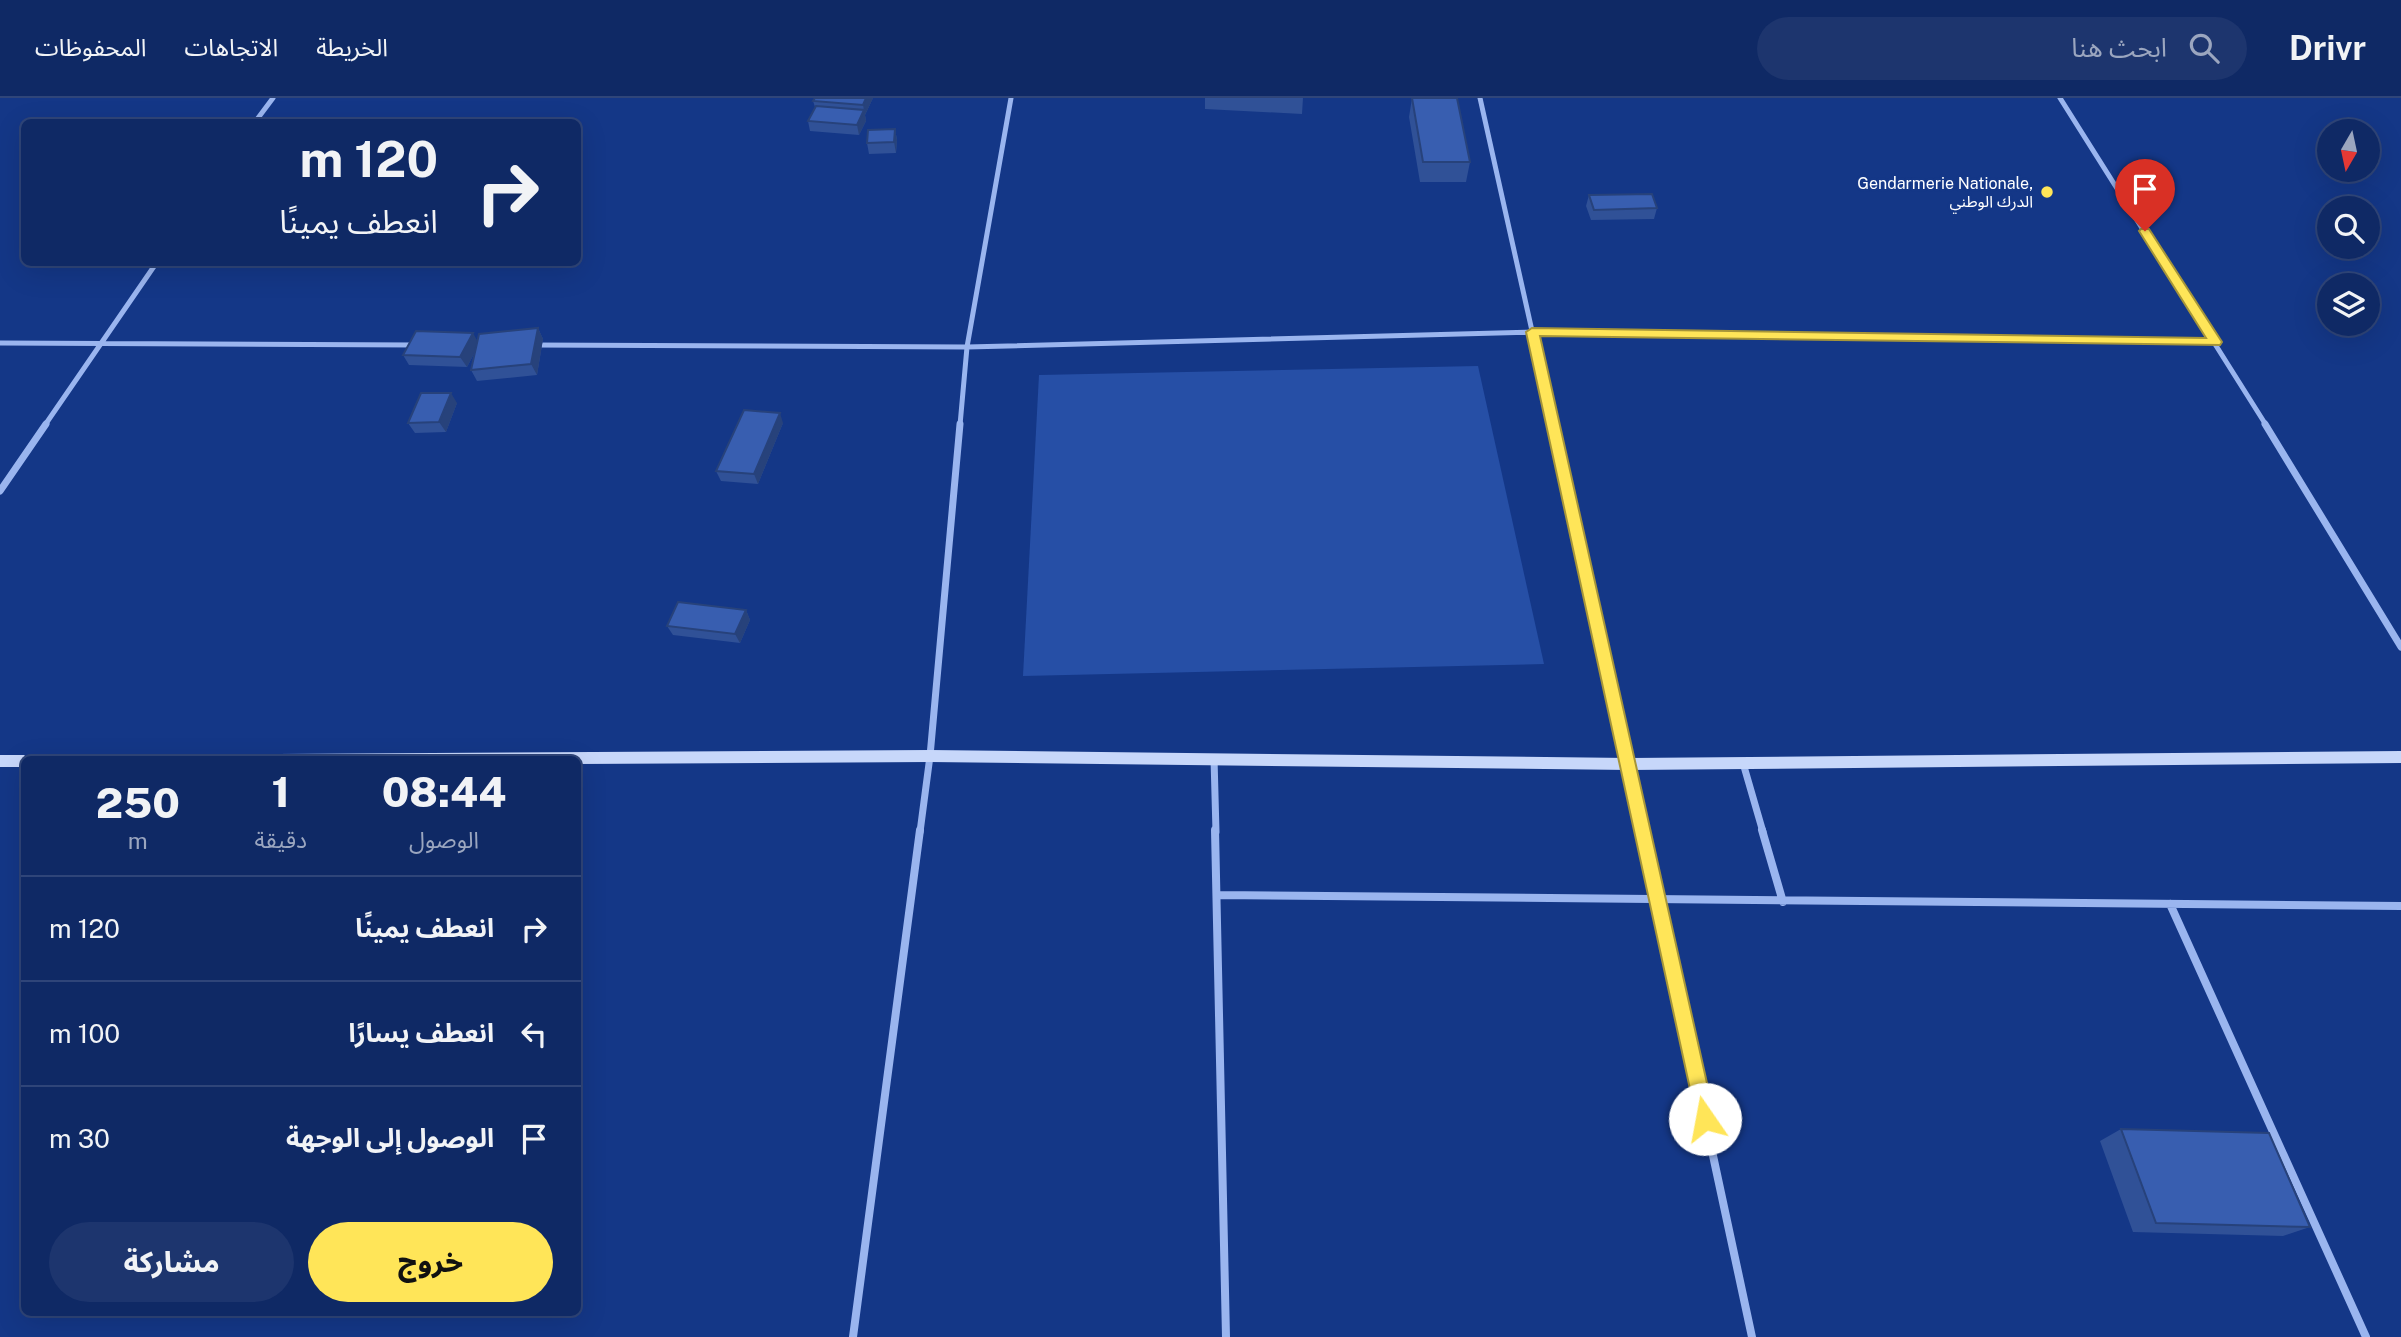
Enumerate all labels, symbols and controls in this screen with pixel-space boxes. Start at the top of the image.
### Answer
search box [1757,17,2247,80]
icon: search [2185,29,2223,67]
text: Drivr [2289,29,2366,67]
text: ابحث هنا [2071,32,2167,63]
text: المحفوظات [35,33,146,61]
text: الاتجاهات [184,33,278,61]
text: الخريطة [316,33,388,61]
north arrow [2317,119,2380,182]
map controls [2317,119,2380,336]
text: 120 m [299,130,438,188]
icon: right [462,147,553,238]
pin [2115,159,2175,231]
icon: arrive [2126,170,2164,208]
place label: Gendarmerie Nationale, الدرك الوطني [1857,174,2033,213]
marker: Gendarmerie Nationale, الدرك الوطني [2039,184,2055,200]
button: search [2317,196,2380,259]
text: انعطف يمينًا [279,203,438,240]
button: layers [2317,273,2380,336]
text: 1 [272,767,290,816]
text: 08:44 [382,767,506,816]
text: 250 [96,778,180,827]
text: دقيقة [255,826,307,853]
text: الوصول [409,826,479,853]
text: m [128,827,148,854]
icon: right [515,910,553,948]
text: انعطف يمينًا [355,912,494,943]
text: 120 m [49,913,120,944]
icon: left [515,1015,553,1053]
text: انعطف يسارًا [348,1017,494,1048]
text: 100 m [49,1018,120,1049]
position arrow [1668,1082,1742,1156]
icon: arrive [515,1120,553,1158]
text: الوصول إلى الوجهة [286,1122,494,1153]
text: 30 m [49,1123,110,1154]
button: مشاركة [49,1222,294,1302]
button: خروج [308,1222,553,1302]

